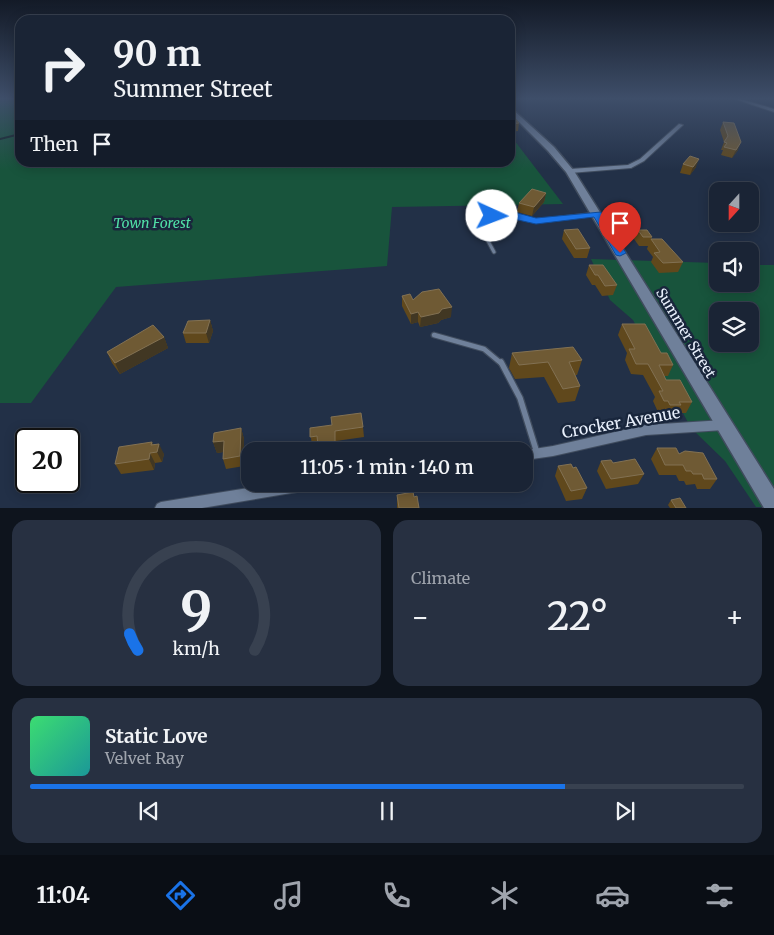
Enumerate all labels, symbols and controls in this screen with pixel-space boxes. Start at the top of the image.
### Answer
text: 90 m [113,32,201,76]
icon: right [30,35,95,100]
text: Summer Street [113,75,273,103]
icon: arrive [88,130,116,158]
text: Then [30,132,78,156]
north arrow [709,182,759,232]
map controls [709,182,759,352]
position arrow [465,189,517,241]
pin [599,202,641,253]
icon: arrive [606,209,634,237]
park label: Town Forest [113,214,191,232]
button: sound [709,242,759,292]
street label: Summer Street [652,285,720,382]
button: layers [709,302,759,352]
street label: Crocker Avenue [560,402,682,442]
speed limit sign: 20 [15,428,80,493]
text: 11:05 · 1 min · 140 m [300,455,474,479]
text: Climate [411,568,470,588]
text: 9 [180,578,213,643]
text: 22° [547,593,608,640]
text: − [411,599,430,635]
text: + [725,599,744,635]
text: km/h [173,637,220,660]
text: Static Love [105,724,208,748]
text: Velvet Ray [105,748,184,768]
icon: previous [135,797,163,825]
icon: pause [373,797,401,825]
icon: next [611,797,639,825]
icon: directions [163,878,198,913]
icon: music [271,878,306,913]
icon: phone [379,878,414,913]
icon: climate [487,878,522,913]
icon: car [595,878,630,913]
icon: filters [702,878,737,913]
text: 11:04 [36,881,90,909]

